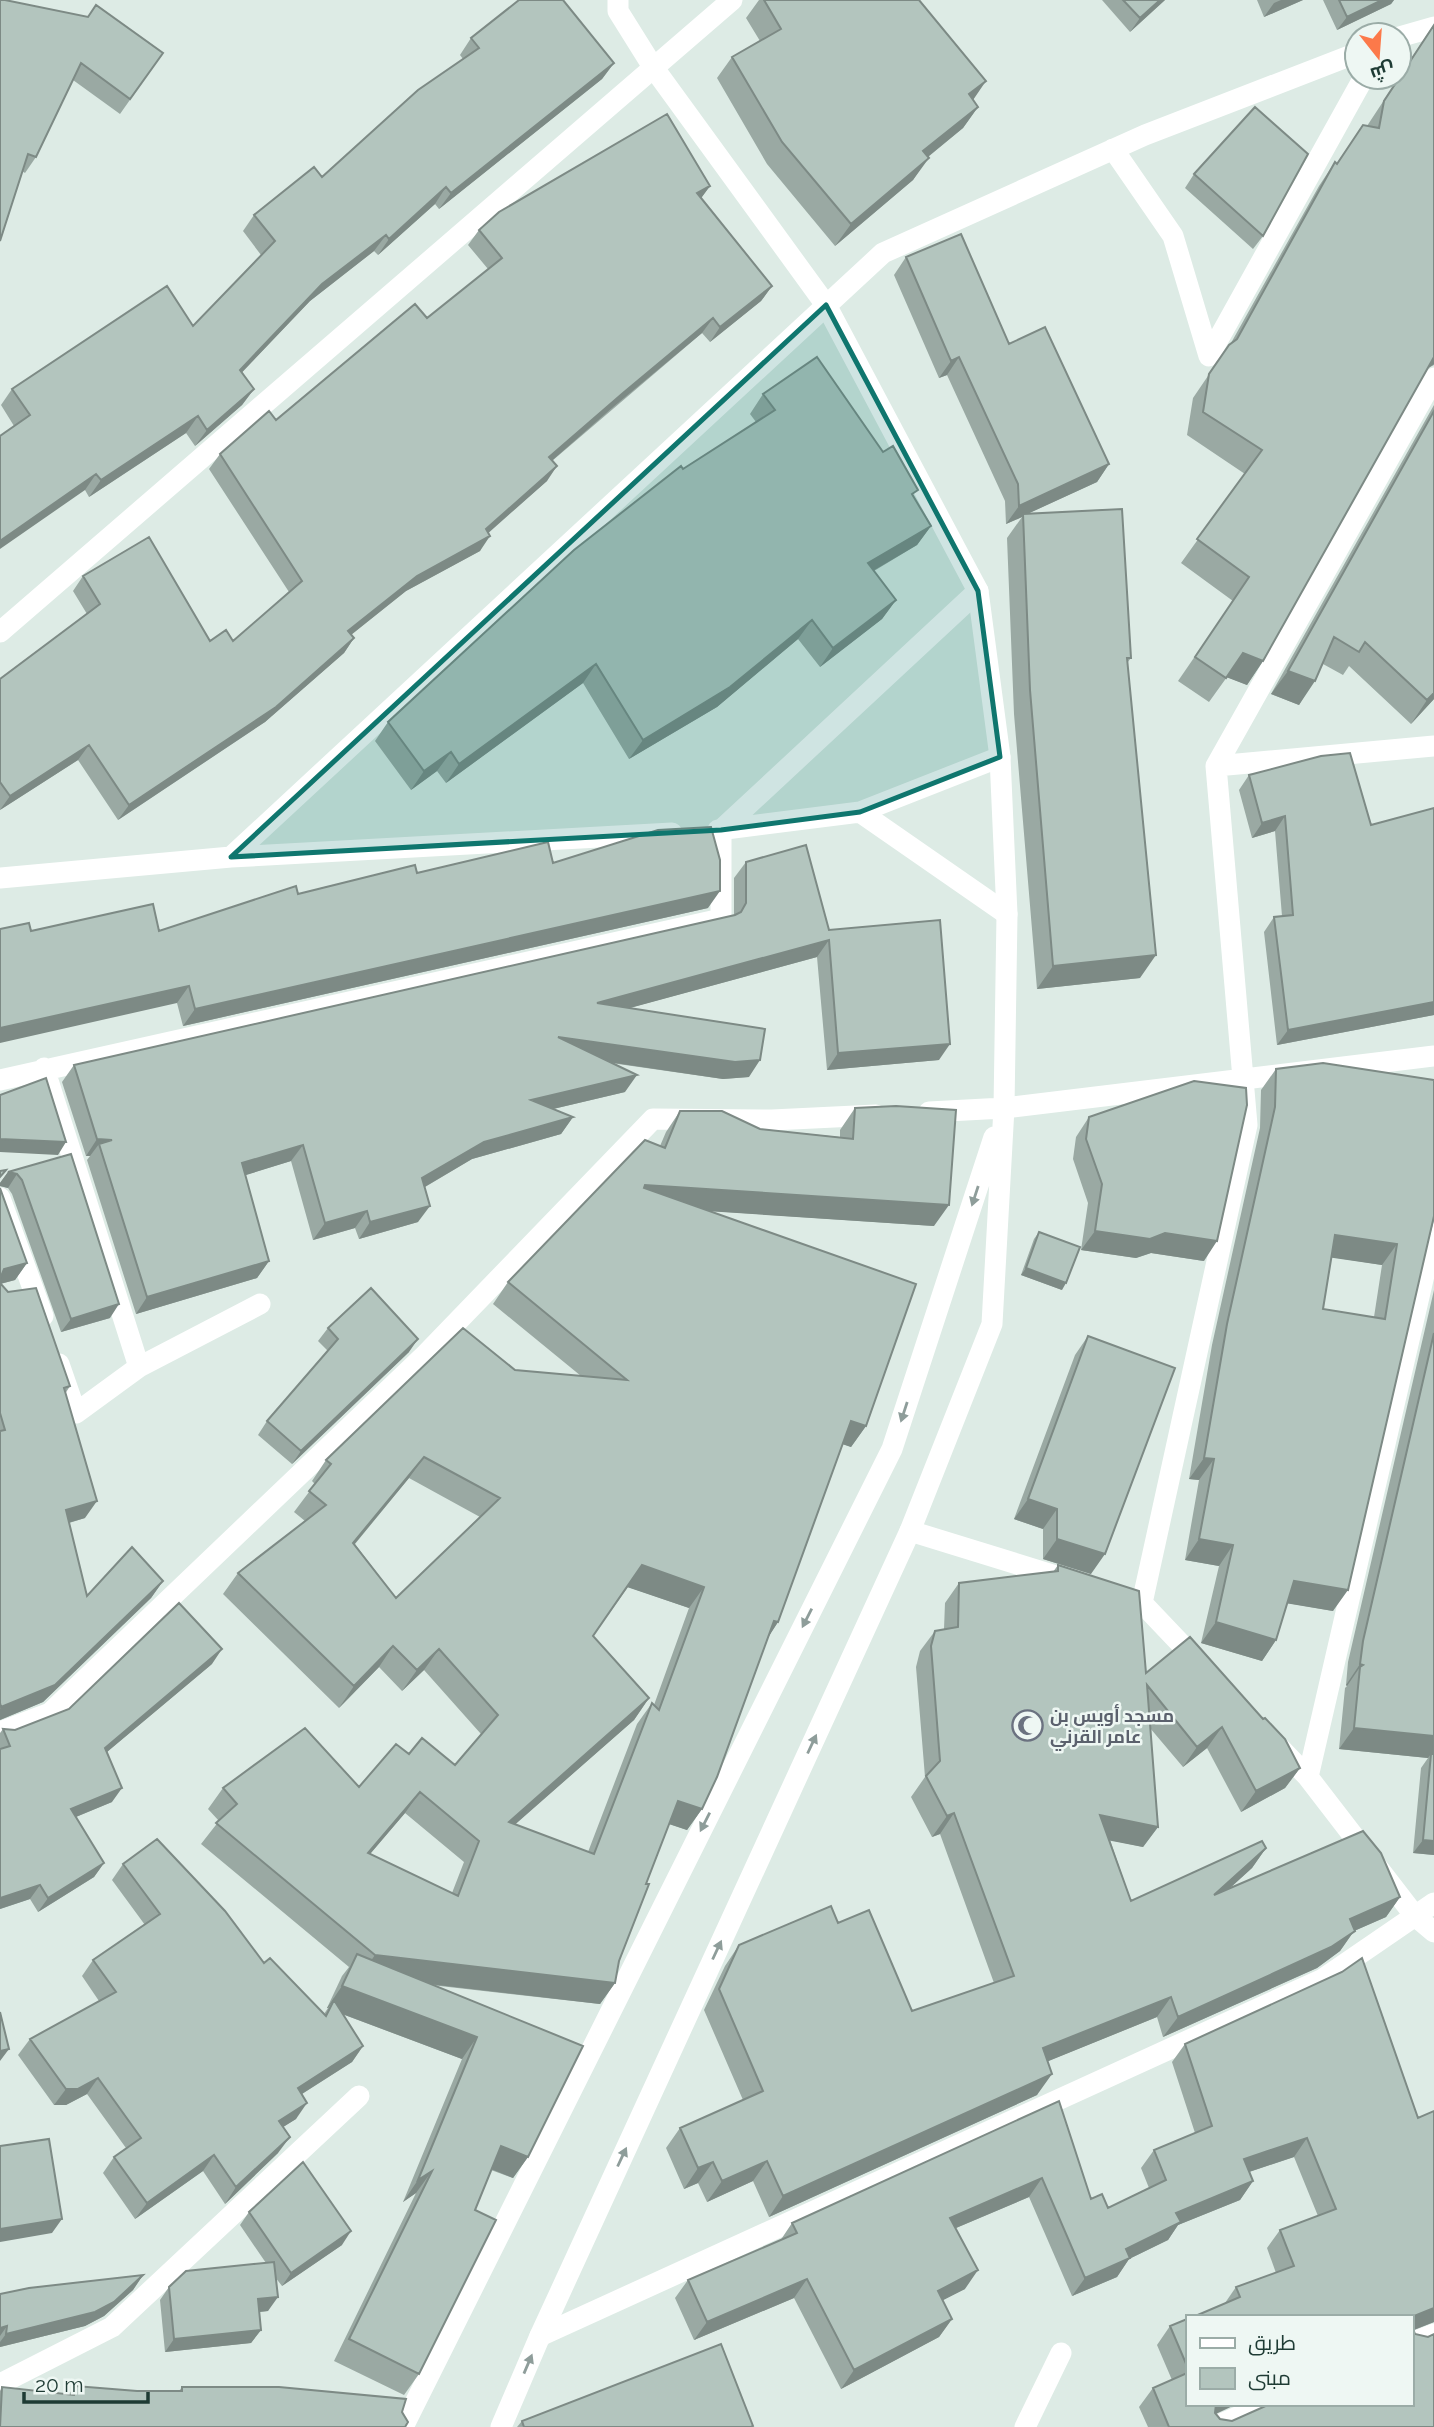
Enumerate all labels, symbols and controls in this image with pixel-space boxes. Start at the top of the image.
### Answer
north arrow [1343,21,1413,91]
text: ش [1368,57,1398,86]
one-way arrow [969,1186,980,1207]
one-way arrow [898,1402,908,1423]
one-way arrow [802,1608,813,1628]
place label: مسجد أويس بن عامر القرني [1050,1703,1174,1752]
mosque icon: مسجد أويس بن عامر القرني [1010,1708,1044,1742]
one-way arrow [806,1734,818,1754]
one-way arrow [700,1812,711,1832]
one-way arrow [712,1940,723,1961]
one-way arrow [616,2147,628,2167]
legend [1186,2315,1413,2406]
text: طريق [1248,2330,1296,2356]
one-way arrow [522,2354,534,2374]
scale bar [24,2360,149,2404]
text: مبنى [1248,2365,1291,2391]
text: 20 m [35,2372,83,2397]

